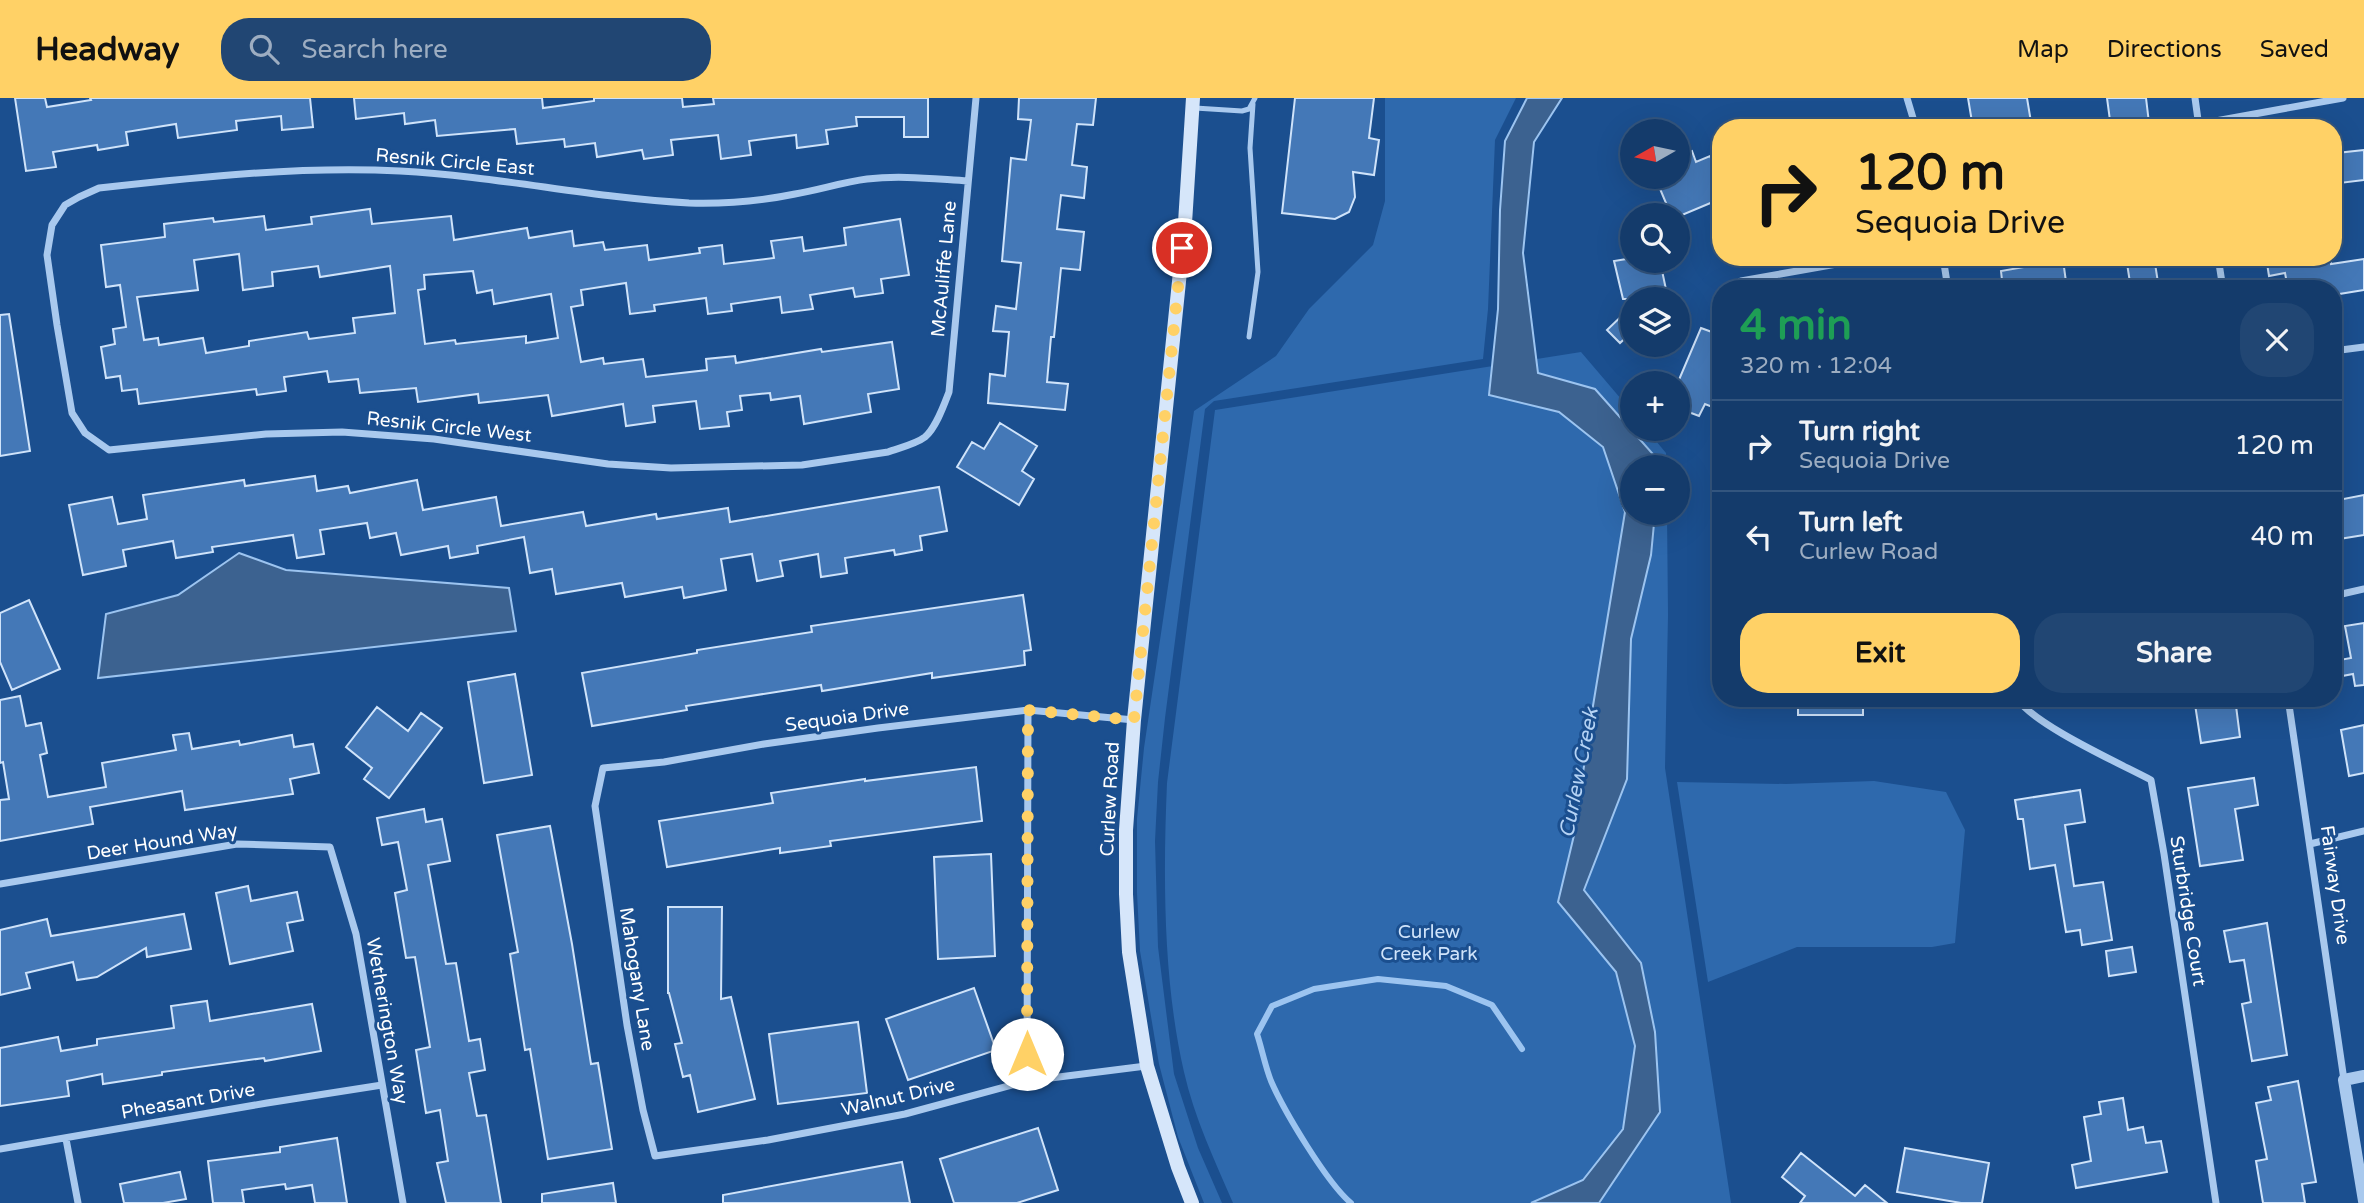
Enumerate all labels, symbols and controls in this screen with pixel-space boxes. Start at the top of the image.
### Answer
search box [221,18,711,81]
text: Headway [35,30,179,69]
icon: search [245,30,283,68]
text: Search here [301,34,448,65]
text: Map [2017,35,2069,64]
text: Directions [2107,35,2222,64]
text: Saved [2260,35,2329,64]
north arrow [1620,119,1690,189]
map controls [1620,119,1690,525]
street label: Resnik Circle East [375,144,535,180]
text: 120 m [1855,144,2005,203]
icon: right [1740,147,1831,238]
street label: McAuliffe Lane [927,200,961,338]
button: search [1620,203,1690,273]
text: Sequoia Drive [1855,204,2065,242]
pin [1152,218,1212,278]
icon: arrive [1163,229,1201,267]
button: layers [1620,287,1690,357]
text: 4 min [1740,300,1852,351]
button: close [2240,303,2314,377]
text: 320 m · 12:04 [1740,352,1892,380]
button: + [1620,371,1690,441]
street label: Resnik Circle West [365,407,533,447]
text: Turn right [1799,416,1920,447]
icon: right [1740,427,1778,465]
text: 120 m [2234,430,2314,461]
text: Sequoia Drive [1799,447,1950,475]
button: − [1620,455,1690,525]
text: Turn left [1799,507,1902,538]
icon: left [1740,518,1778,556]
text: 40 m [2251,521,2314,552]
text: Curlew Road [1799,538,1938,566]
button: Exit [1740,613,2020,693]
button: Share [2034,613,2314,693]
street label: Sequoia Drive [784,697,910,737]
water label: Curlew Creek [1554,704,1604,840]
street label: Curlew Road [1096,741,1124,857]
street label: Deer Hound Way [85,819,239,865]
street label: Fairway Drive [2316,824,2354,946]
street label: Sturbridge Court [2165,834,2211,988]
street label: Mahogany Lane [615,906,659,1052]
park label: Curlew Creek Park [1380,921,1478,965]
street label: Wetherington Way [362,936,412,1106]
position arrow [990,1017,1064,1091]
street label: Walnut Drive [839,1073,957,1121]
street label: Pheasant Drive [119,1078,257,1124]

